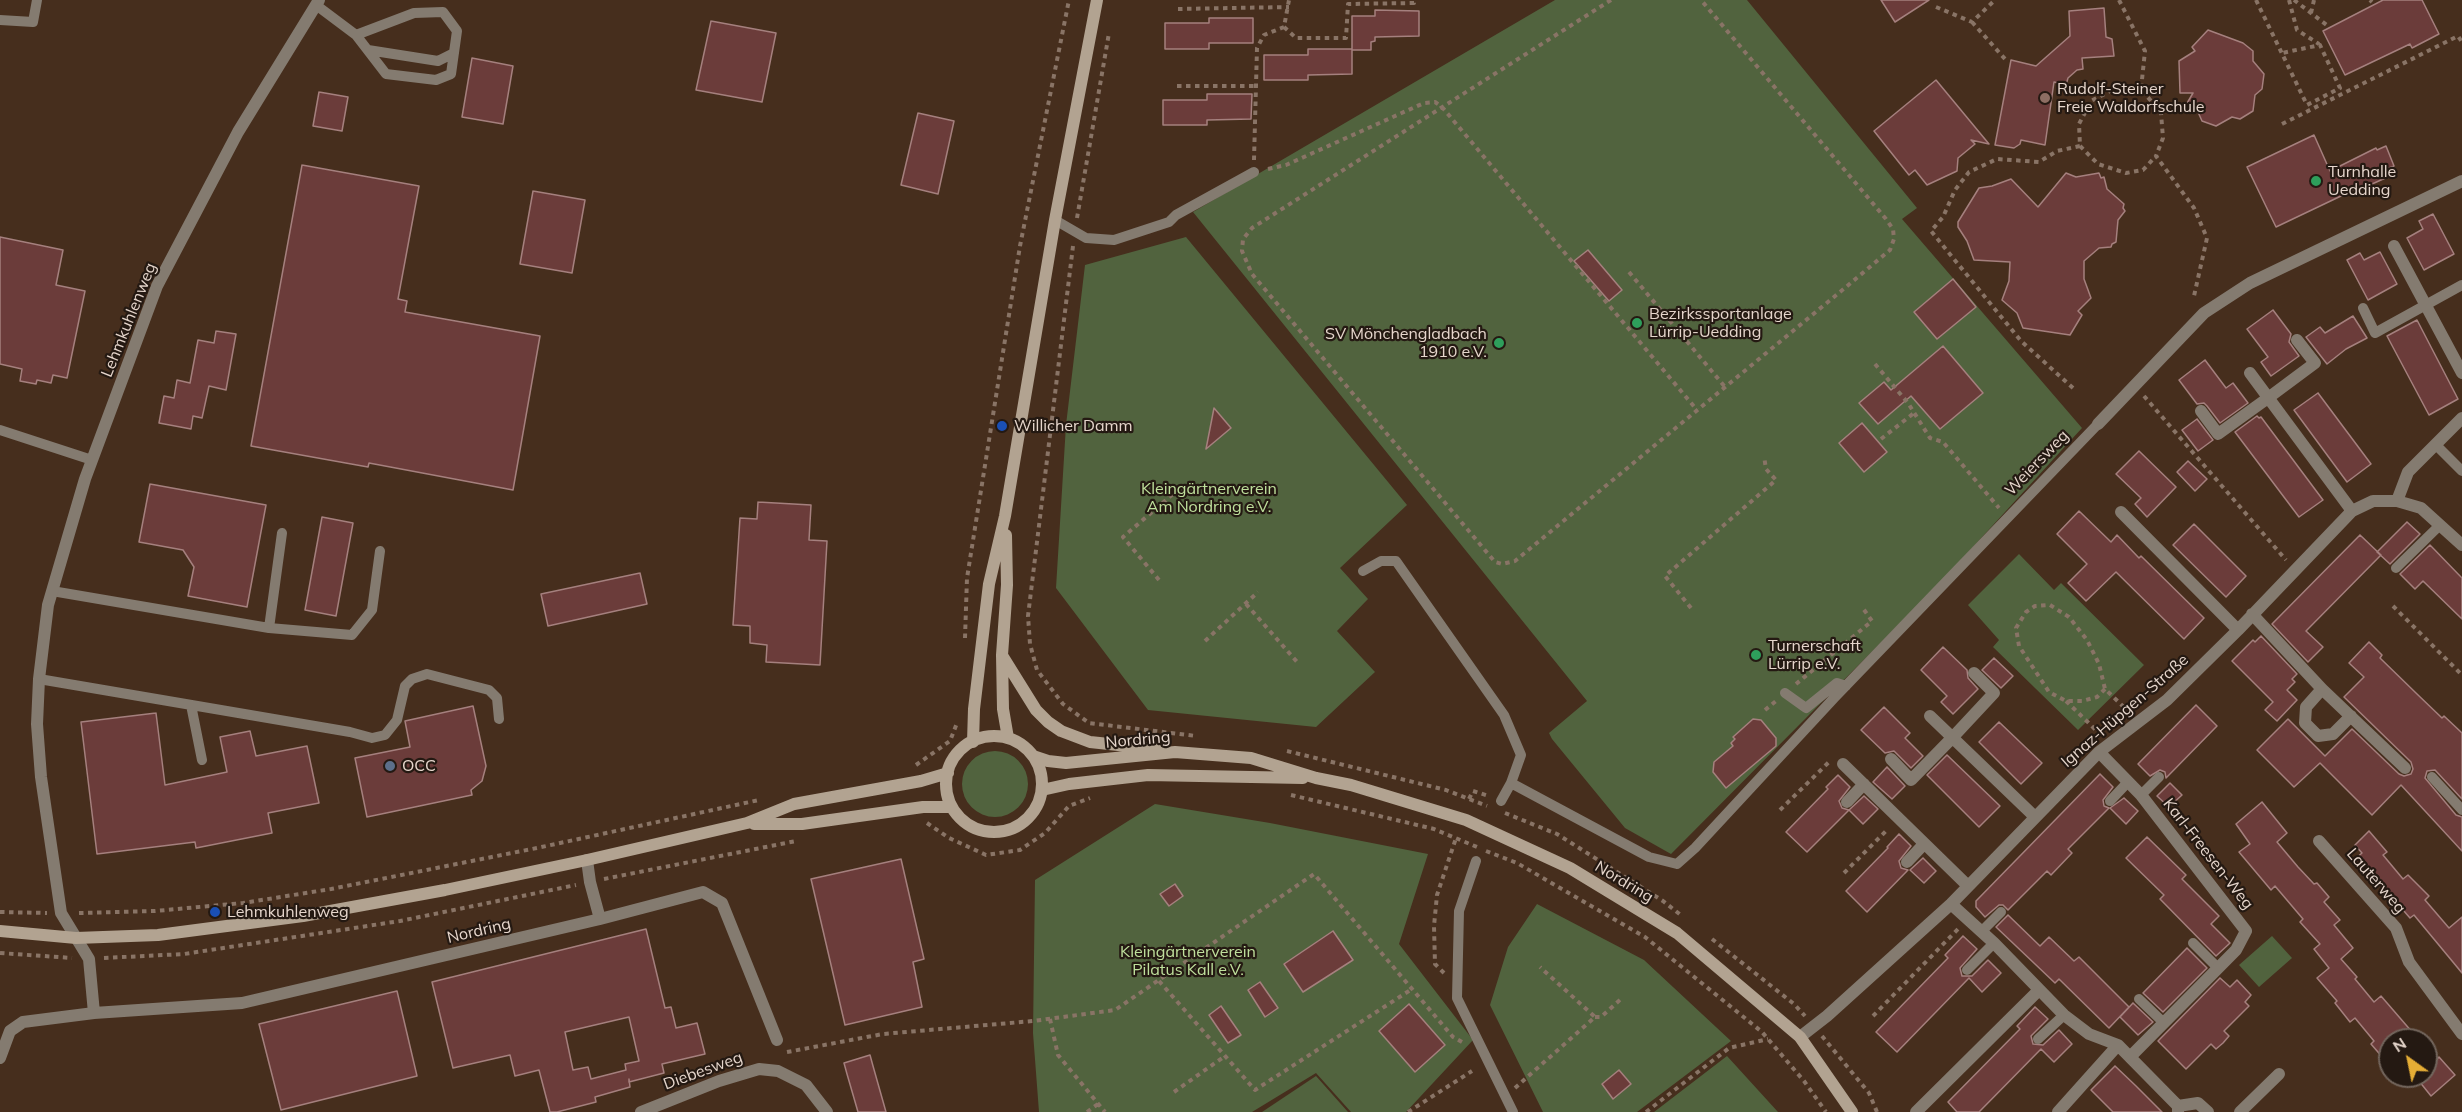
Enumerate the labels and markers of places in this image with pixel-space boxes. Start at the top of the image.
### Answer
place label: Rudolf-Steiner Freie Waldorfschule [2057,79,2204,117]
marker: Rudolf-Steiner Freie Waldorfschule [2038,91,2052,105]
place label: Turnhalle Uedding [2328,162,2396,200]
marker: Turnhalle Uedding [2309,174,2323,188]
place label: Bezirkssportanlage Lürrip-Uedding [1649,304,1792,342]
marker: Bezirkssportanlage Lürrip-Uedding [1630,316,1644,330]
place label: SV Mönchengladbach 1910 e.V. [1325,324,1487,362]
marker: SV Mönchengladbach 1910 e.V. [1492,336,1506,350]
place label: Willicher Damm [1014,416,1133,436]
marker: Willicher Damm [995,419,1009,433]
place label: Turnerschaft Lürrip e.V. [1768,636,1861,674]
marker: Turnerschaft Lürrip e.V. [1749,648,1763,662]
place label: OCC [402,756,436,776]
marker: OCC [383,759,397,773]
place label: Lehmkuhlenweg [227,902,349,922]
marker: Lehmkuhlenweg [208,905,222,919]

